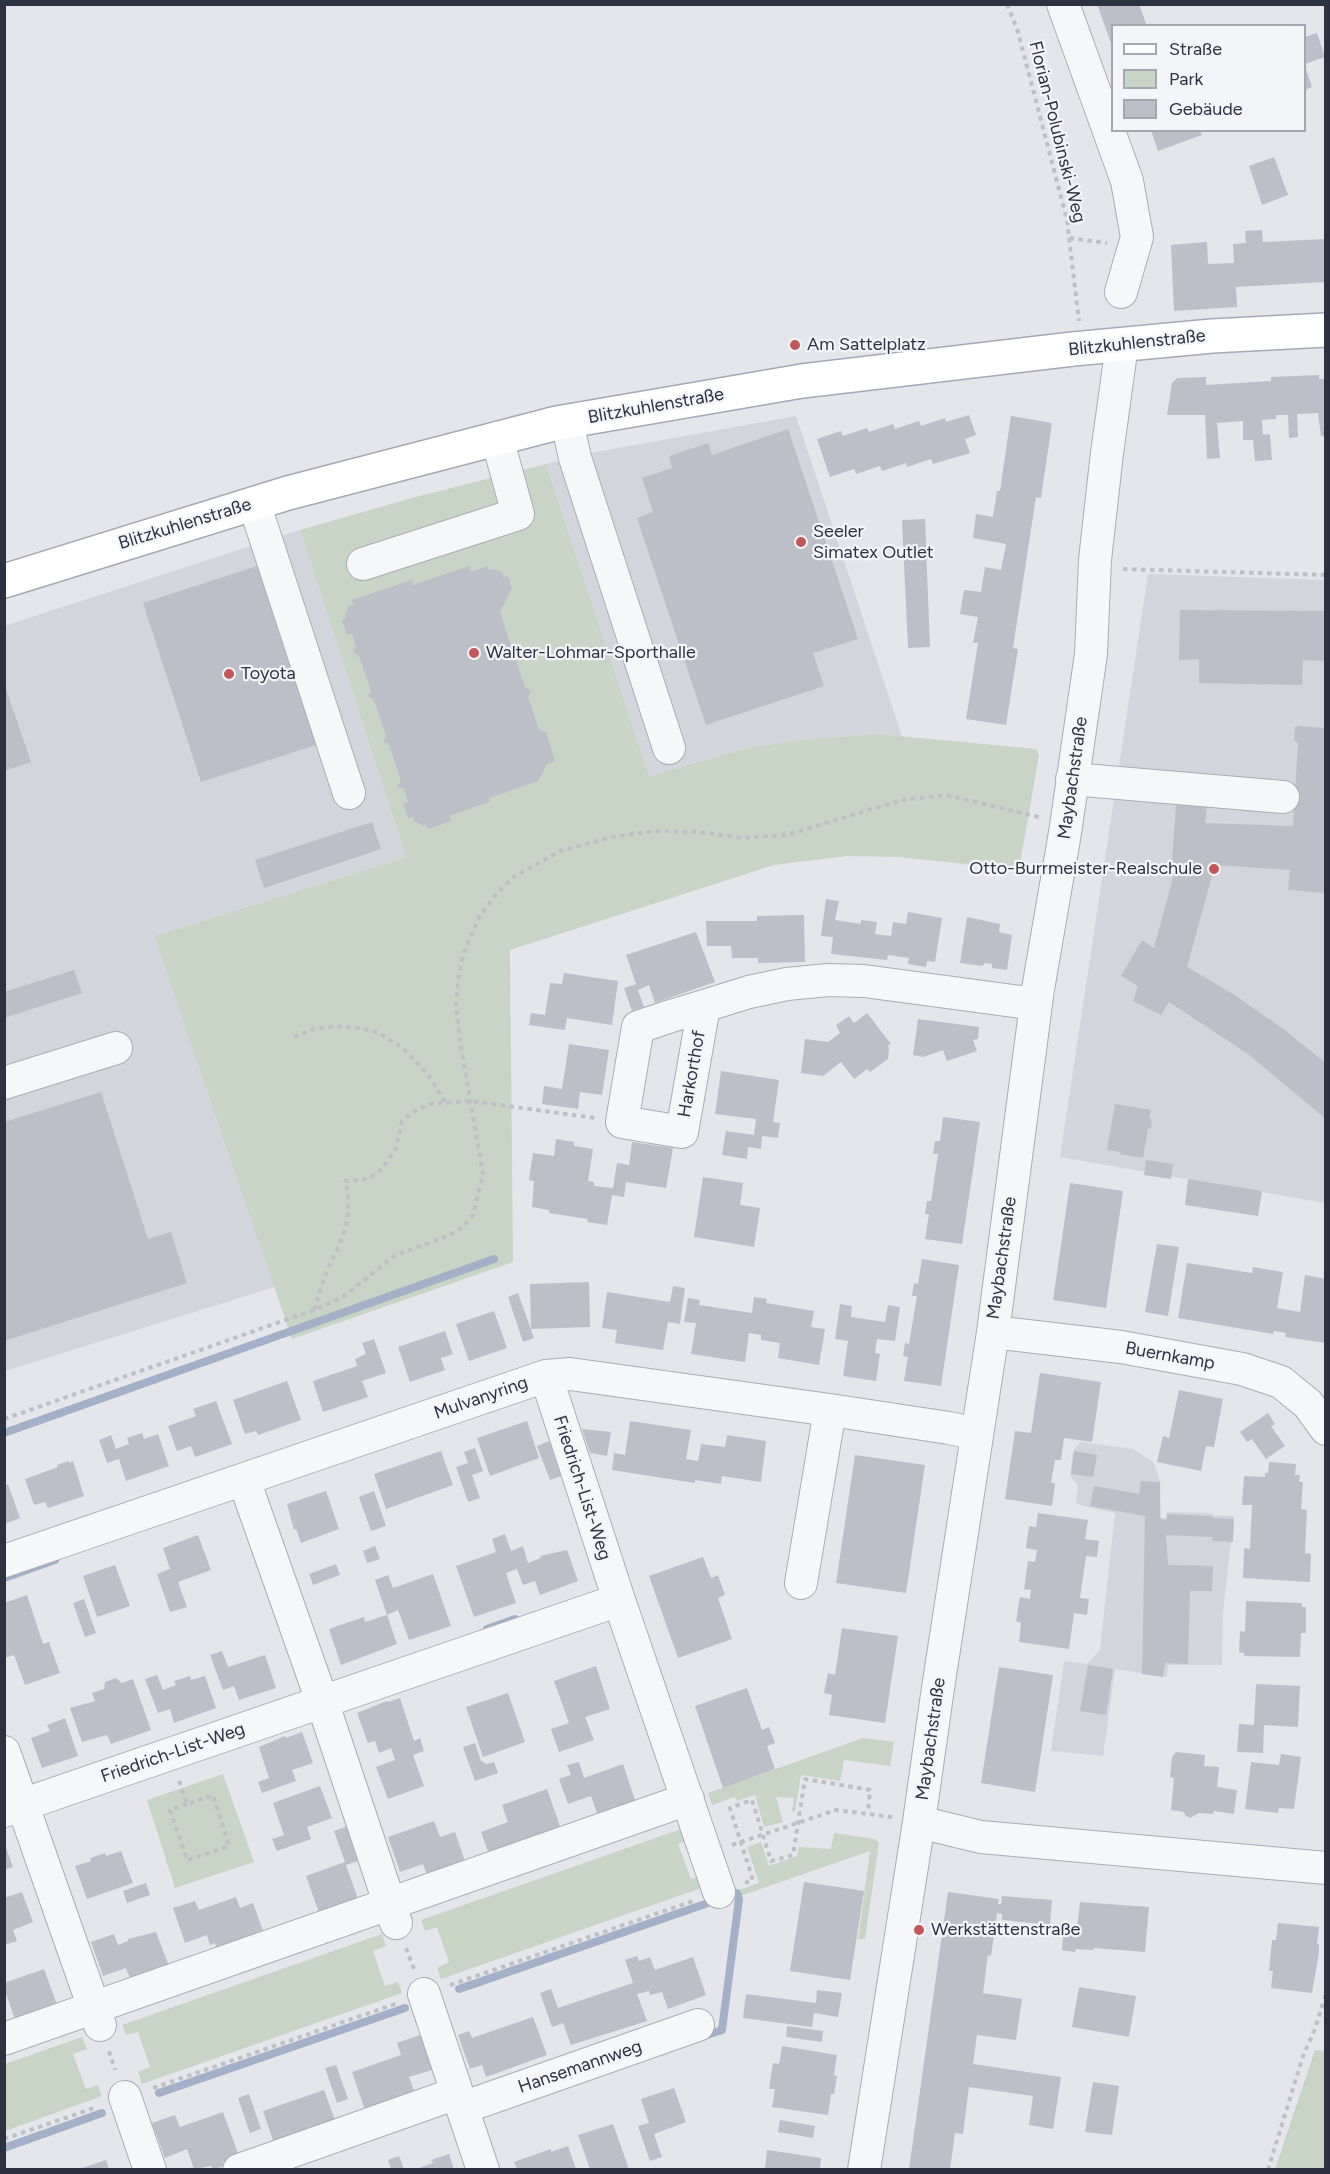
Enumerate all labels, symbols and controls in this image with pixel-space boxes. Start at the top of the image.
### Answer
legend [1111,24,1306,132]
text: Straße [1169,38,1222,60]
street label: Florian-Polubinski-Weg [1024,39,1090,225]
text: Park [1169,68,1203,90]
text: Gebäude [1169,98,1243,120]
street label: Blitzkuhlenstraße [1067,325,1207,361]
place label: Am Sattelplatz [807,334,926,356]
marker: Am Sattelplatz [788,338,802,352]
street label: Blitzkuhlenstraße [586,383,726,429]
street label: Blitzkuhlenstraße [116,494,254,554]
place label: Seeler Simatex Outlet [813,521,934,564]
marker: Seeler Simatex Outlet [794,535,808,549]
place label: Walter-Lohmar-Sporthalle [486,642,696,664]
marker: Walter-Lohmar-Sporthalle [467,646,481,660]
place label: Toyota [241,663,296,685]
marker: Toyota [222,667,236,681]
street label: Maybachstraße [1054,715,1092,841]
place label: Otto-Burrmeister-Realschule [969,858,1202,880]
marker: Otto-Burrmeister-Realschule [1207,862,1221,876]
street label: Harkorthof [674,1029,710,1119]
street label: Maybachstraße [983,1195,1021,1321]
street label: Buernkamp [1123,1337,1217,1375]
street label: Mulvanyring [431,1372,531,1424]
street label: Friedrich-List-Weg [548,1413,616,1563]
street label: Maybachstraße [912,1676,950,1802]
street label: Friedrich-List-Weg [98,1718,248,1788]
place label: Werkstättenstraße [931,1919,1080,1941]
marker: Werkstättenstraße [912,1923,926,1937]
street label: Hansemannweg [515,2036,645,2098]

